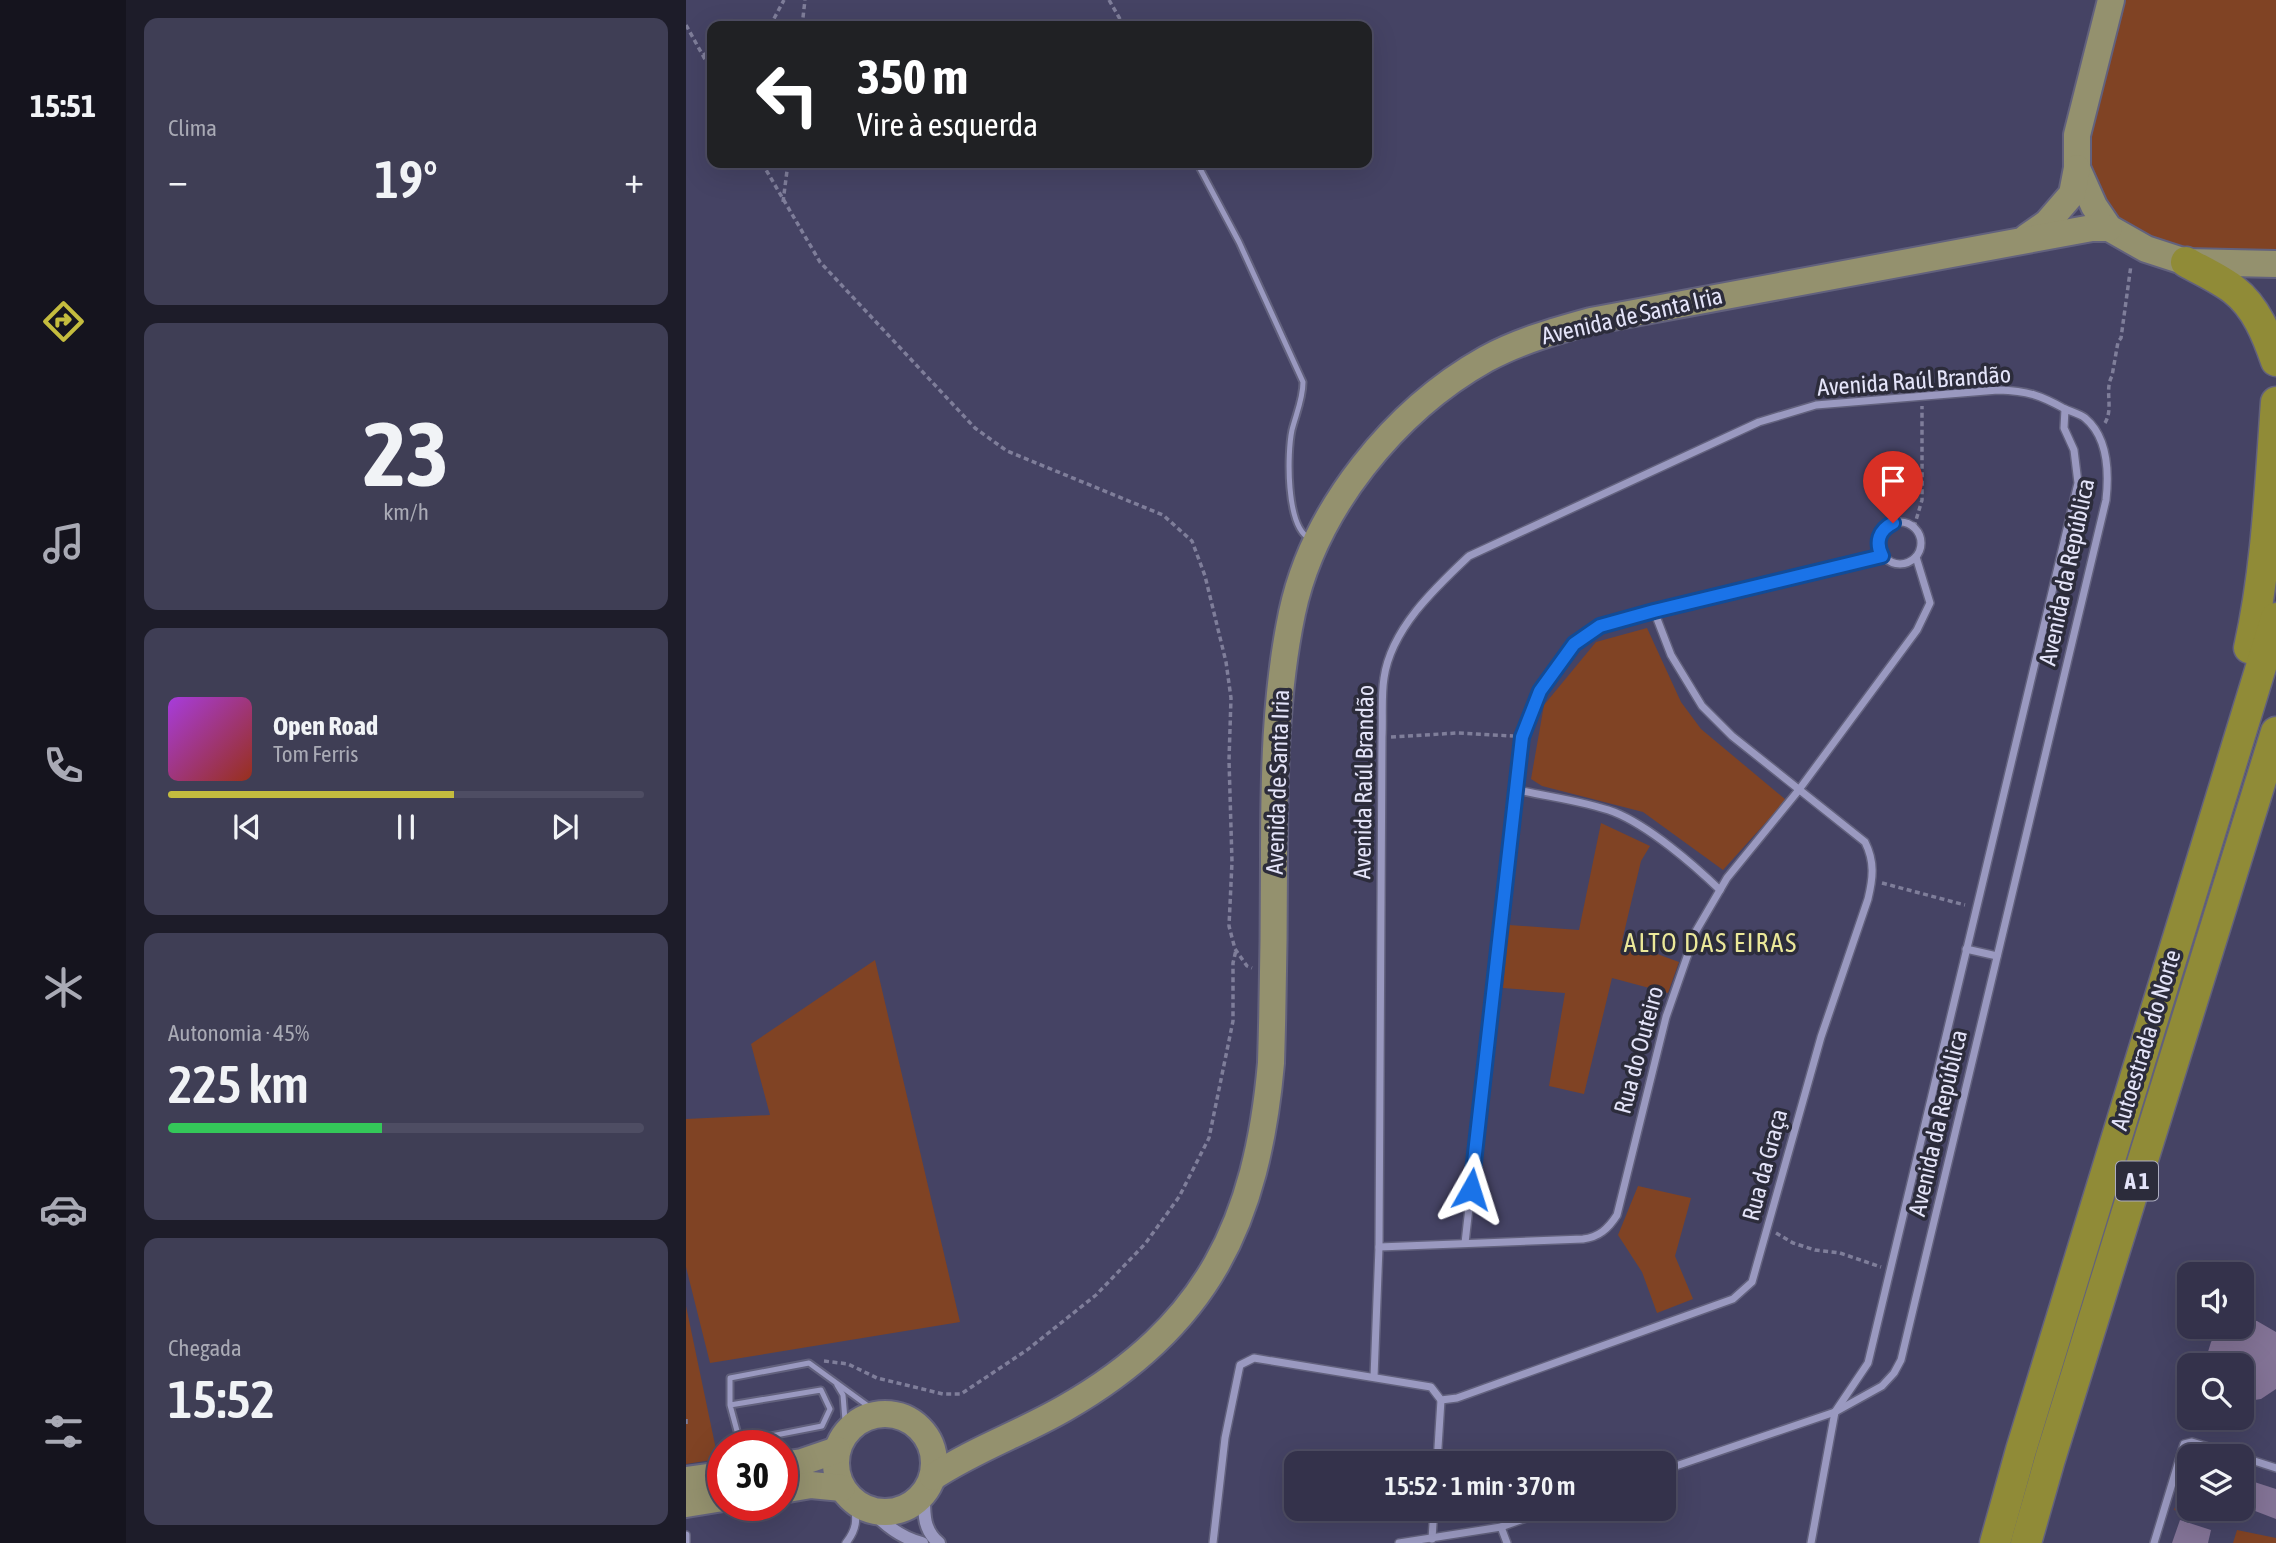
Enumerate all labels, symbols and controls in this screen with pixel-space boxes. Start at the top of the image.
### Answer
text: 350 m [857,48,968,104]
icon: left [742,49,833,140]
text: 15:51 [30,87,96,124]
text: Vire à esquerda [857,106,1038,143]
text: Clima [168,115,217,141]
text: 19° [374,149,438,209]
text: − [168,158,188,201]
text: + [624,158,644,201]
street label: Avenida de Santa Iria [1539,282,1725,349]
icon: directions [39,297,88,346]
street label: Avenida Raúl Brandão [1816,360,2012,401]
text: 23 [363,401,449,505]
pin [1863,451,1923,523]
icon: arrive [1874,462,1912,500]
street label: Avenida da República [2034,476,2099,668]
text: km/h [383,499,429,525]
icon: music [39,519,88,568]
street label: Avenida Raúl Brandão [1348,685,1379,879]
street label: Avenida de Santa Iria [1261,689,1294,875]
text: Open Road [273,711,378,741]
icon: phone [39,741,88,790]
text: Tom Ferris [273,741,358,767]
icon: previous [228,808,266,846]
icon: pause [387,808,425,846]
icon: next [546,808,584,846]
district label: ALTO DAS EIRAS [1624,928,1798,958]
street label: Autoestrada do Norte [2105,947,2186,1133]
icon: climate [39,963,88,1012]
street label: Rua do Outeiro [1609,983,1669,1117]
text: Autonomia · 45% [168,1020,309,1046]
street label: Avenida da República [1903,1027,1972,1219]
text: 225 km [168,1054,309,1114]
street label: Rua da Graça [1737,1106,1792,1224]
position arrow [1434,1152,1508,1226]
road number: A 1 [2116,1162,2158,1200]
icon: car [39,1185,88,1234]
map controls [2177,1262,2254,1521]
button: sound [2177,1262,2254,1339]
text: Chegada [168,1335,242,1361]
button: search [2177,1353,2254,1430]
text: 15:52 [168,1369,275,1429]
icon: filters [39,1407,88,1456]
speed limit sign: 30 [707,1430,798,1521]
button: layers [2177,1444,2254,1521]
text: 15:52 · 1 min · 370 m [1385,1471,1575,1501]

